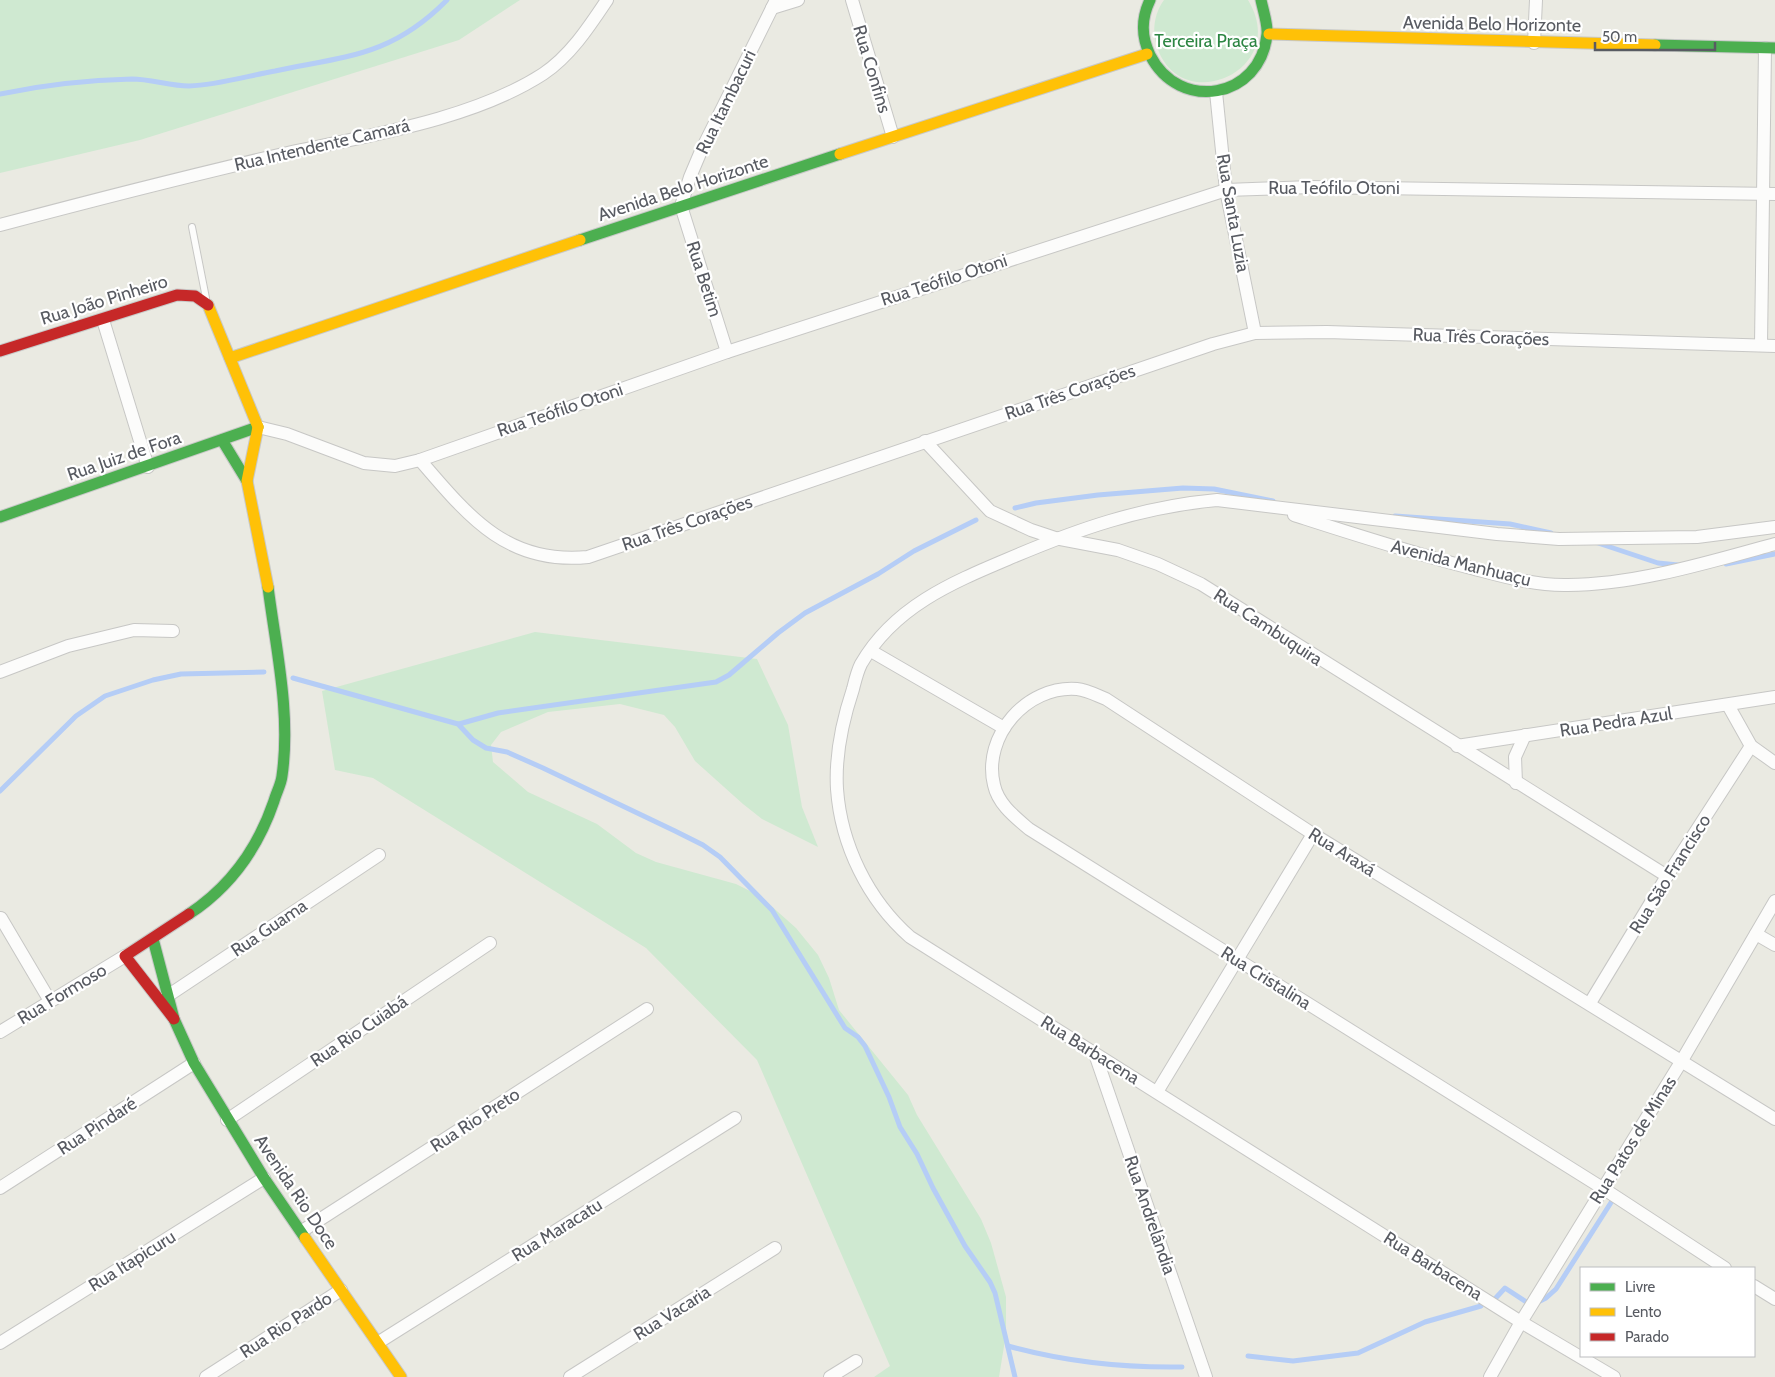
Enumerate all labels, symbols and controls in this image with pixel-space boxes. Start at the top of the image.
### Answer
street label: Avenida Belo Horizonte [1403,11,1581,37]
scale bar [1595,20,1715,52]
street label: Rua Confins [848,22,896,116]
text: 50 m [1602,28,1637,46]
park label: Terceira Praça [1154,30,1258,52]
street label: Rua Itambacuri [691,46,761,158]
street label: Rua Intendente Camará [232,114,412,176]
street label: Avenida Belo Horizonte [595,150,771,226]
street label: Rua Santa Luzia [1212,152,1254,274]
street label: Rua Teófilo Otoni [1268,177,1400,199]
street label: Rua Betim [681,238,727,320]
street label: Rua Teófilo Otoni [878,249,1010,311]
street label: Rua João Pinheiro [38,270,170,330]
street label: Rua Três Corações [1412,324,1550,350]
street label: Rua Três Corações [1002,359,1138,425]
street label: Rua Teófilo Otoni [494,378,626,442]
street label: Rua Juiz de Fora [64,426,184,486]
street label: Rua Três Corações [619,490,755,556]
street label: Avenida Manhuaçu [1389,535,1533,591]
street label: Rua Cambuquira [1210,584,1327,671]
street label: Rua Pedra Azul [1558,702,1675,742]
street label: Rua São Francisco [1625,810,1715,938]
street label: Rua Araxá [1304,823,1380,881]
street label: Rua Guama [227,894,312,962]
street label: Rua Cristalina [1217,942,1315,1015]
street label: Rua Formoso [13,959,111,1029]
street label: Rua Rio Cuiabá [306,990,412,1072]
street label: Rua Barbacena [1036,1011,1144,1089]
street label: Rua Patos de Minas [1585,1072,1681,1208]
street label: Rua Rio Preto [426,1083,524,1157]
street label: Rua Pindaré [53,1092,141,1160]
street label: Avenida Rio Doce [250,1130,342,1254]
street label: Rua Andrelândia [1119,1153,1181,1278]
street label: Rua Maracatu [508,1194,606,1266]
street label: Rua Itapicuru [84,1226,180,1296]
street label: Rua Barbacena [1379,1227,1487,1305]
legend [1580,1267,1755,1357]
text: Livre [1625,1278,1656,1296]
street label: Rua Vacaria [629,1281,715,1345]
street label: Rua Rio Pardo [236,1287,336,1363]
text: Lento [1625,1303,1662,1321]
text: Parado [1625,1328,1669,1346]

